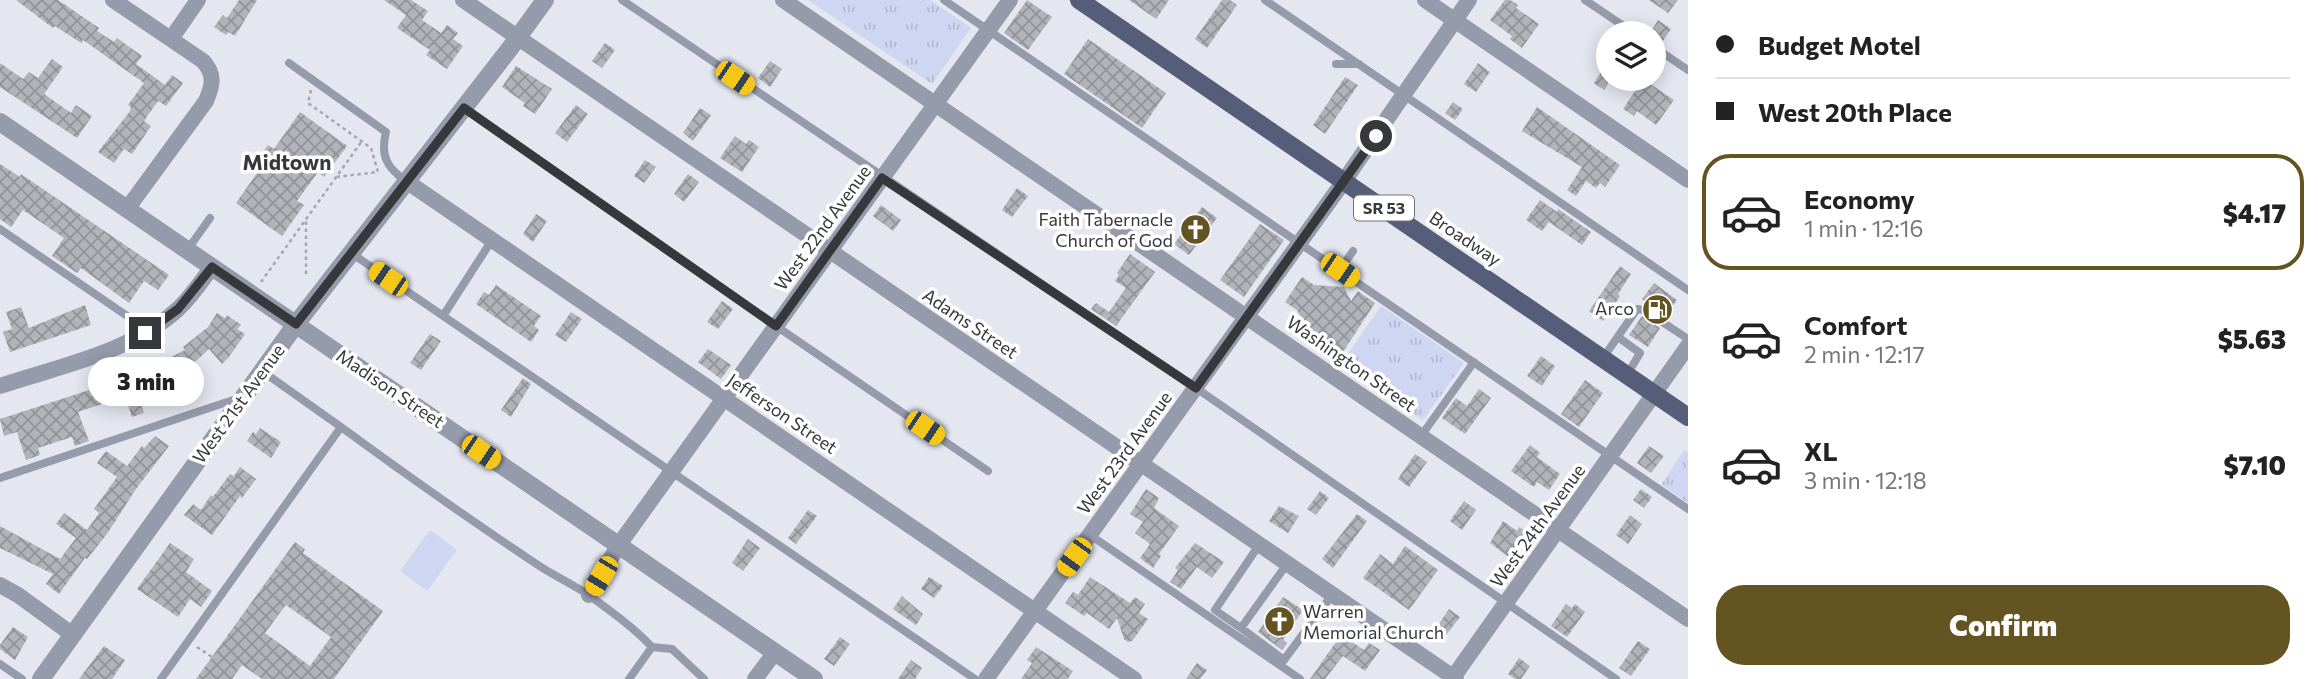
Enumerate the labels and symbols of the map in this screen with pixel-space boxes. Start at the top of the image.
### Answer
car [712,58,759,98]
route start [1360,120,1392,152]
district label: Midtown [243,149,331,174]
street label: West 22nd Avenue [769,160,875,294]
road number: SR 53 [1354,196,1414,220]
street label: Broadway [1425,206,1506,270]
place label: Faith Tabernacle Church of God [1038,208,1173,251]
church icon: Faith Tabernacle Church of God [1179,213,1213,247]
car [1317,250,1364,290]
car [365,259,412,299]
street label: Adams Street [919,283,1022,363]
fuel station icon: Arco [1640,292,1674,326]
place label: Arco [1595,297,1634,319]
street label: Washington Street [1283,310,1420,416]
route end [129,317,161,349]
street label: West 21st Avenue [187,339,289,467]
street label: Madison Street [333,344,449,432]
callout: 3 min [87,358,203,406]
street label: Jefferson Street [723,368,842,458]
street label: West 23rd Avenue [1072,387,1176,518]
car [902,408,949,448]
car [458,432,505,472]
street label: West 24th Avenue [1485,459,1589,591]
car [1054,534,1095,580]
car [582,553,621,599]
place label: Warren Memorial Church [1303,600,1444,643]
church icon: Warren Memorial Church [1263,605,1297,639]

